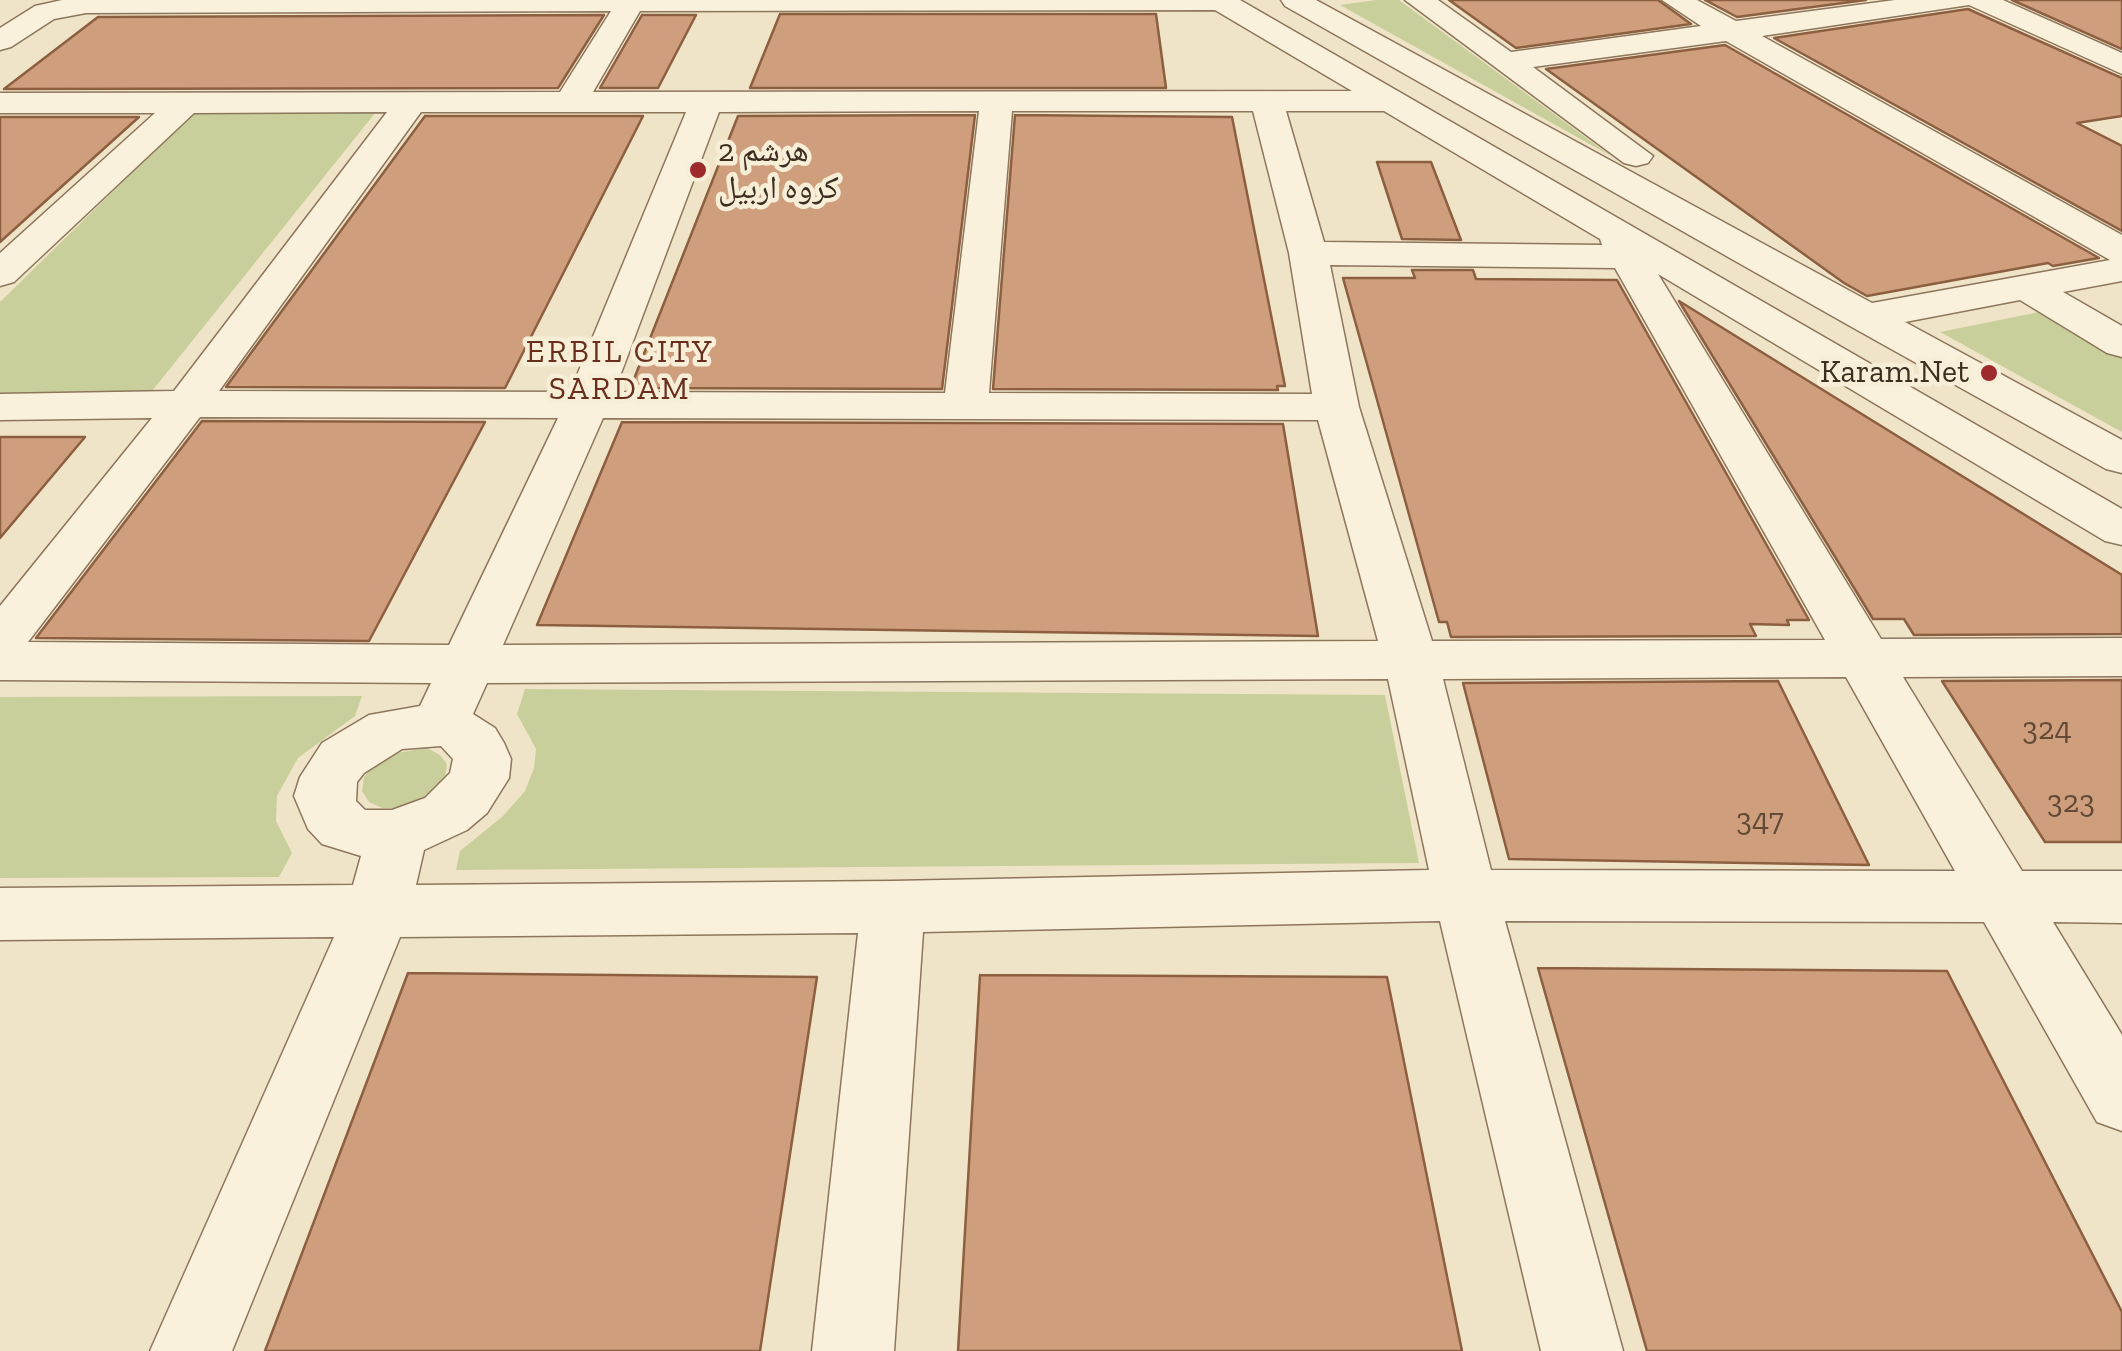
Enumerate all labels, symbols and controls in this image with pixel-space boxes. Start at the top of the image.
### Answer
place label: هرشم 2 كروه اربيل [718,133,839,208]
marker: هرشم 2 كروه اربيل [687,159,709,181]
district label: ERBIL CITY SARDAM [526,334,714,409]
place label: Karam.Net [1820,354,1969,392]
marker: Karam.Net [1978,362,2000,384]
house number: 324 [2022,711,2072,749]
house number: 323 [2047,784,2095,822]
house number: 347 [1736,802,1784,840]

